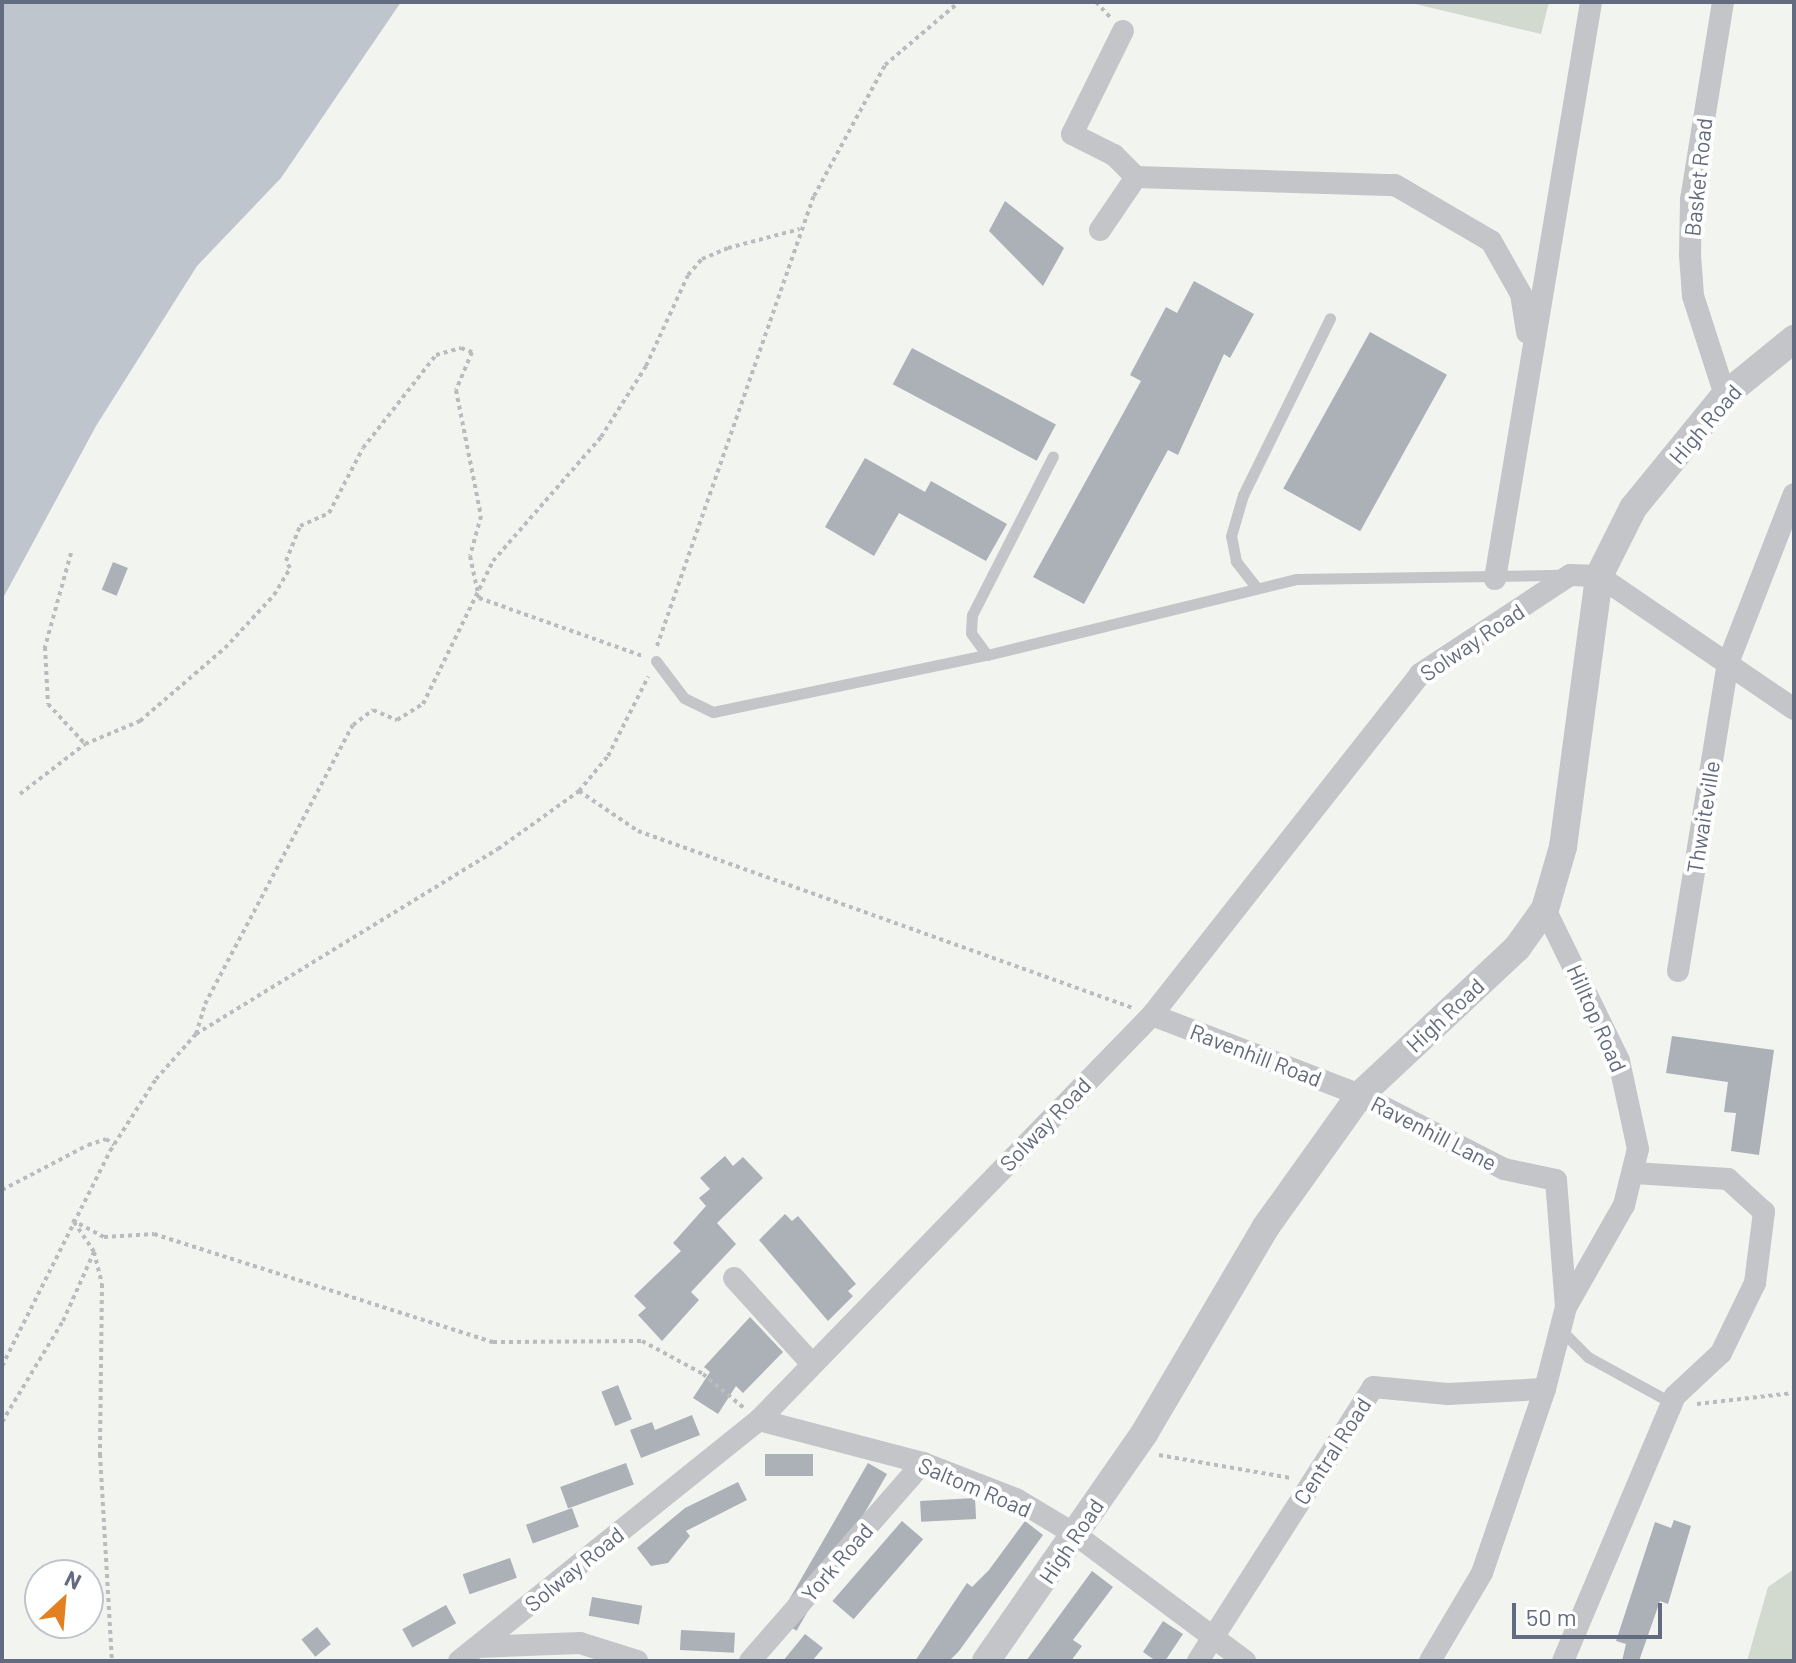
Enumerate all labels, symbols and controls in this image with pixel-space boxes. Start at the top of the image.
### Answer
street label: Basket Road [1679,117,1717,237]
street label: High Road [1663,379,1747,469]
street label: Solway Road [1415,598,1529,686]
street label: Thwaiteville [1681,759,1725,875]
street label: Hilltop Road [1562,960,1632,1076]
street label: High Road [1401,972,1489,1058]
street label: Ravenhill Road [1186,1018,1326,1092]
street label: Solway Road [994,1072,1096,1176]
street label: Ravenhill Lane [1367,1090,1501,1176]
street label: Central Road [1288,1393,1376,1509]
street label: Saltom Road [915,1451,1035,1523]
street label: High Road [1033,1494,1109,1588]
street label: York Road [796,1517,878,1607]
street label: Solway Road [519,1521,629,1617]
north arrow [24,1559,104,1639]
text: N [61,1564,86,1594]
scale bar [1516,1587,1666,1637]
text: 50 m [1526,1602,1577,1631]

